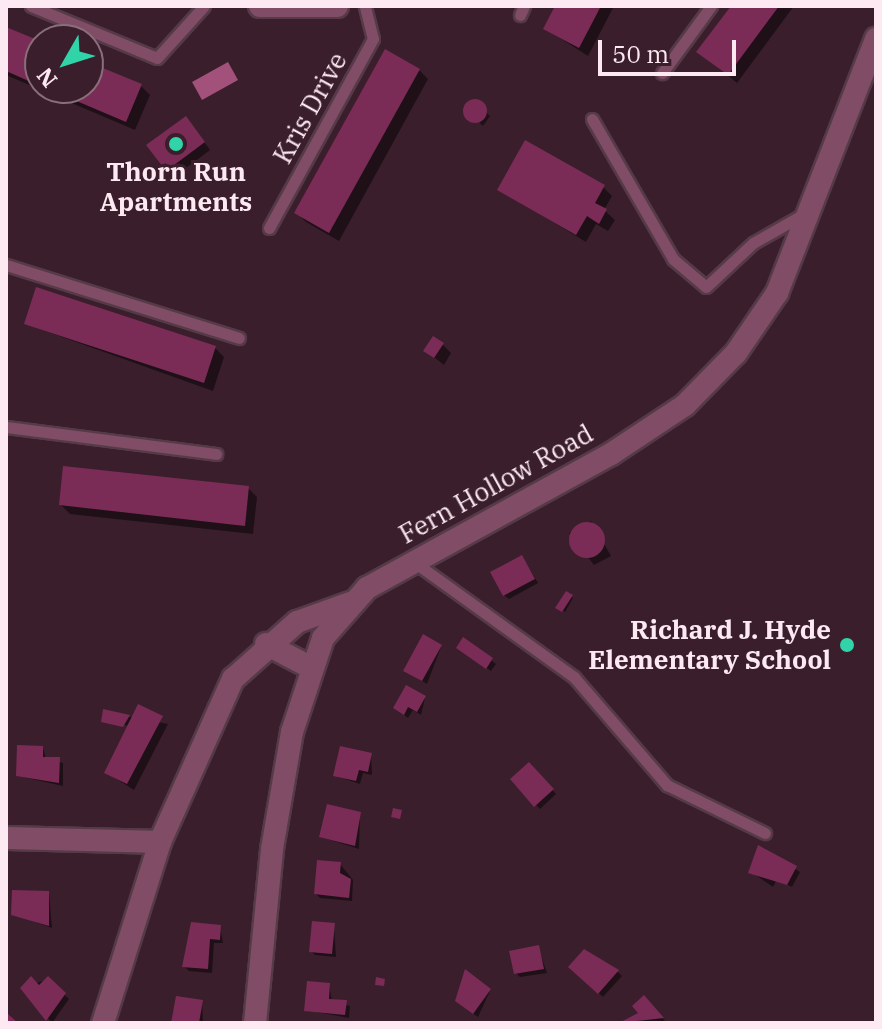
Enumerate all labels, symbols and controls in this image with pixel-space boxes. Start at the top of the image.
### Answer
north arrow [24,24,104,104]
scale bar [602,24,740,74]
text: 50 m [612,38,669,70]
street label: Kris Drive [267,47,353,169]
text: N [30,62,63,94]
marker: Thorn Run Apartments [167,135,185,153]
place label: Thorn Run Apartments [100,156,252,218]
street label: Fern Hollow Road [394,418,598,550]
place label: Richard J. Hyde Elementary School [588,614,831,676]
marker: Richard J. Hyde Elementary School [838,636,856,654]

